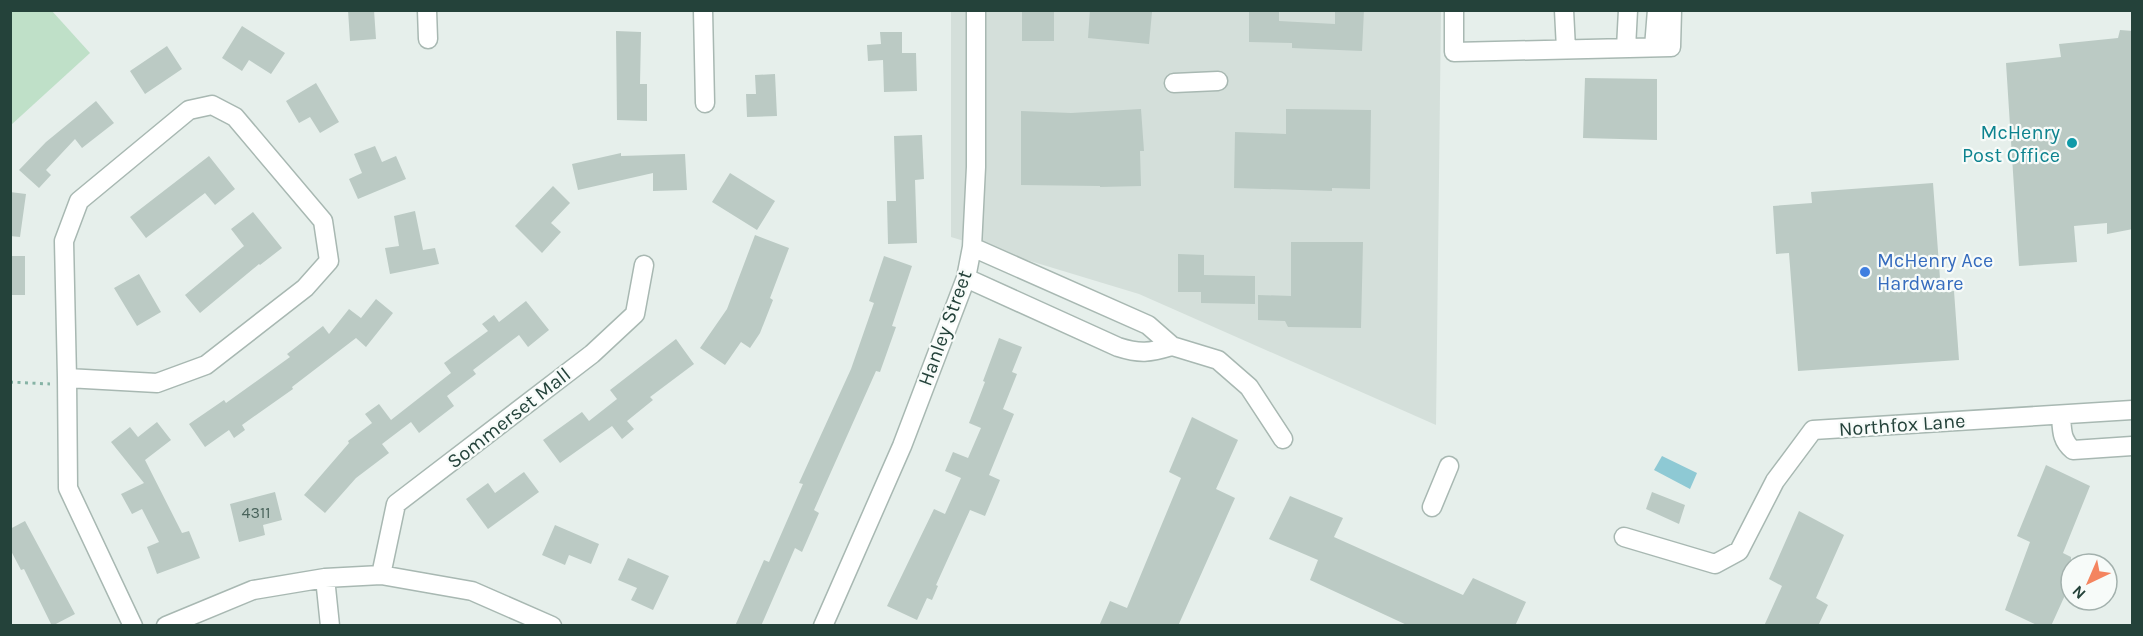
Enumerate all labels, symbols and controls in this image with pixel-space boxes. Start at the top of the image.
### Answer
place label: McHenry Post Office [1962,121,2060,167]
marker: McHenry Post Office [2065,136,2079,150]
place label: McHenry Ace Hardware [1877,249,1993,295]
marker: McHenry Ace Hardware [1858,265,1872,279]
street label: Hanley Street [913,267,977,389]
street label: Sommerset Mall [443,363,575,473]
street label: Northfox Lane [1838,409,1966,441]
house number: 4311 [242,503,270,522]
north arrow [2059,552,2119,612]
text: N [2068,582,2090,603]

